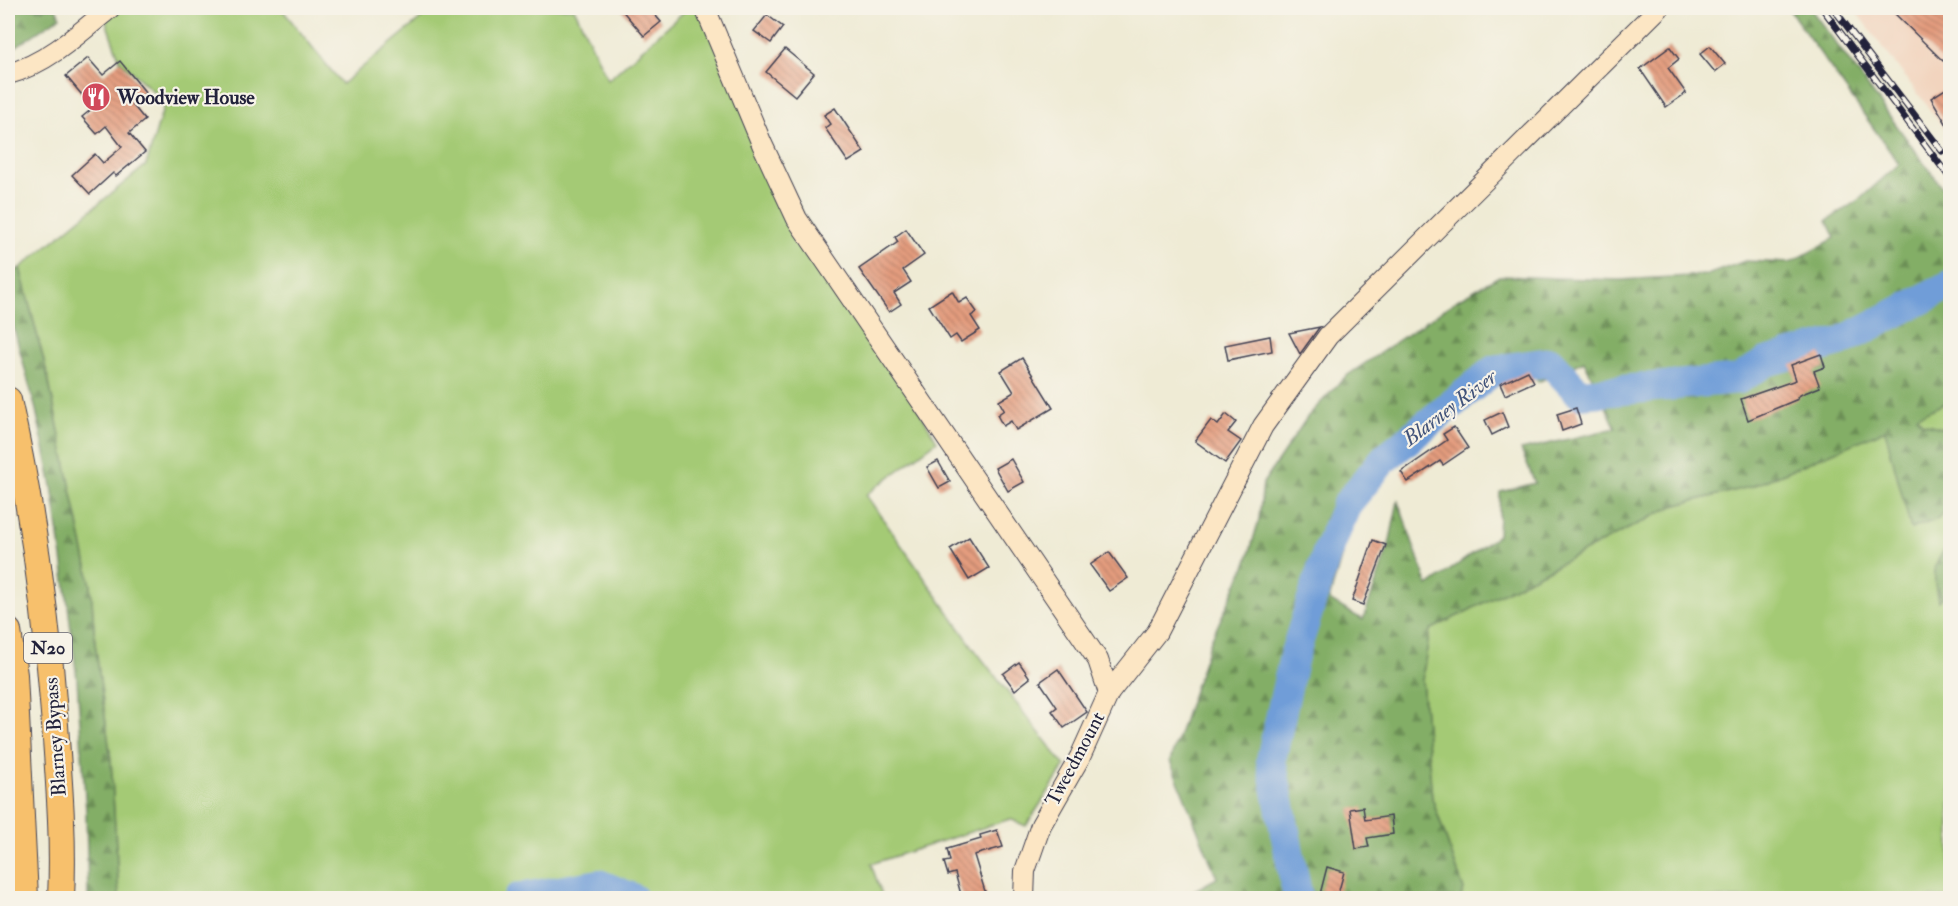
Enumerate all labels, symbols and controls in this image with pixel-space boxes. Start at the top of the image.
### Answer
restaurant icon: Woodview House [80,81,112,113]
place label: Woodview House [116,85,255,110]
water label: Blarney River [1397,363,1503,453]
road number: N20 [24,633,72,663]
street label: Blarney Bypass [38,676,73,797]
street label: Tweedmount [1040,707,1111,811]

